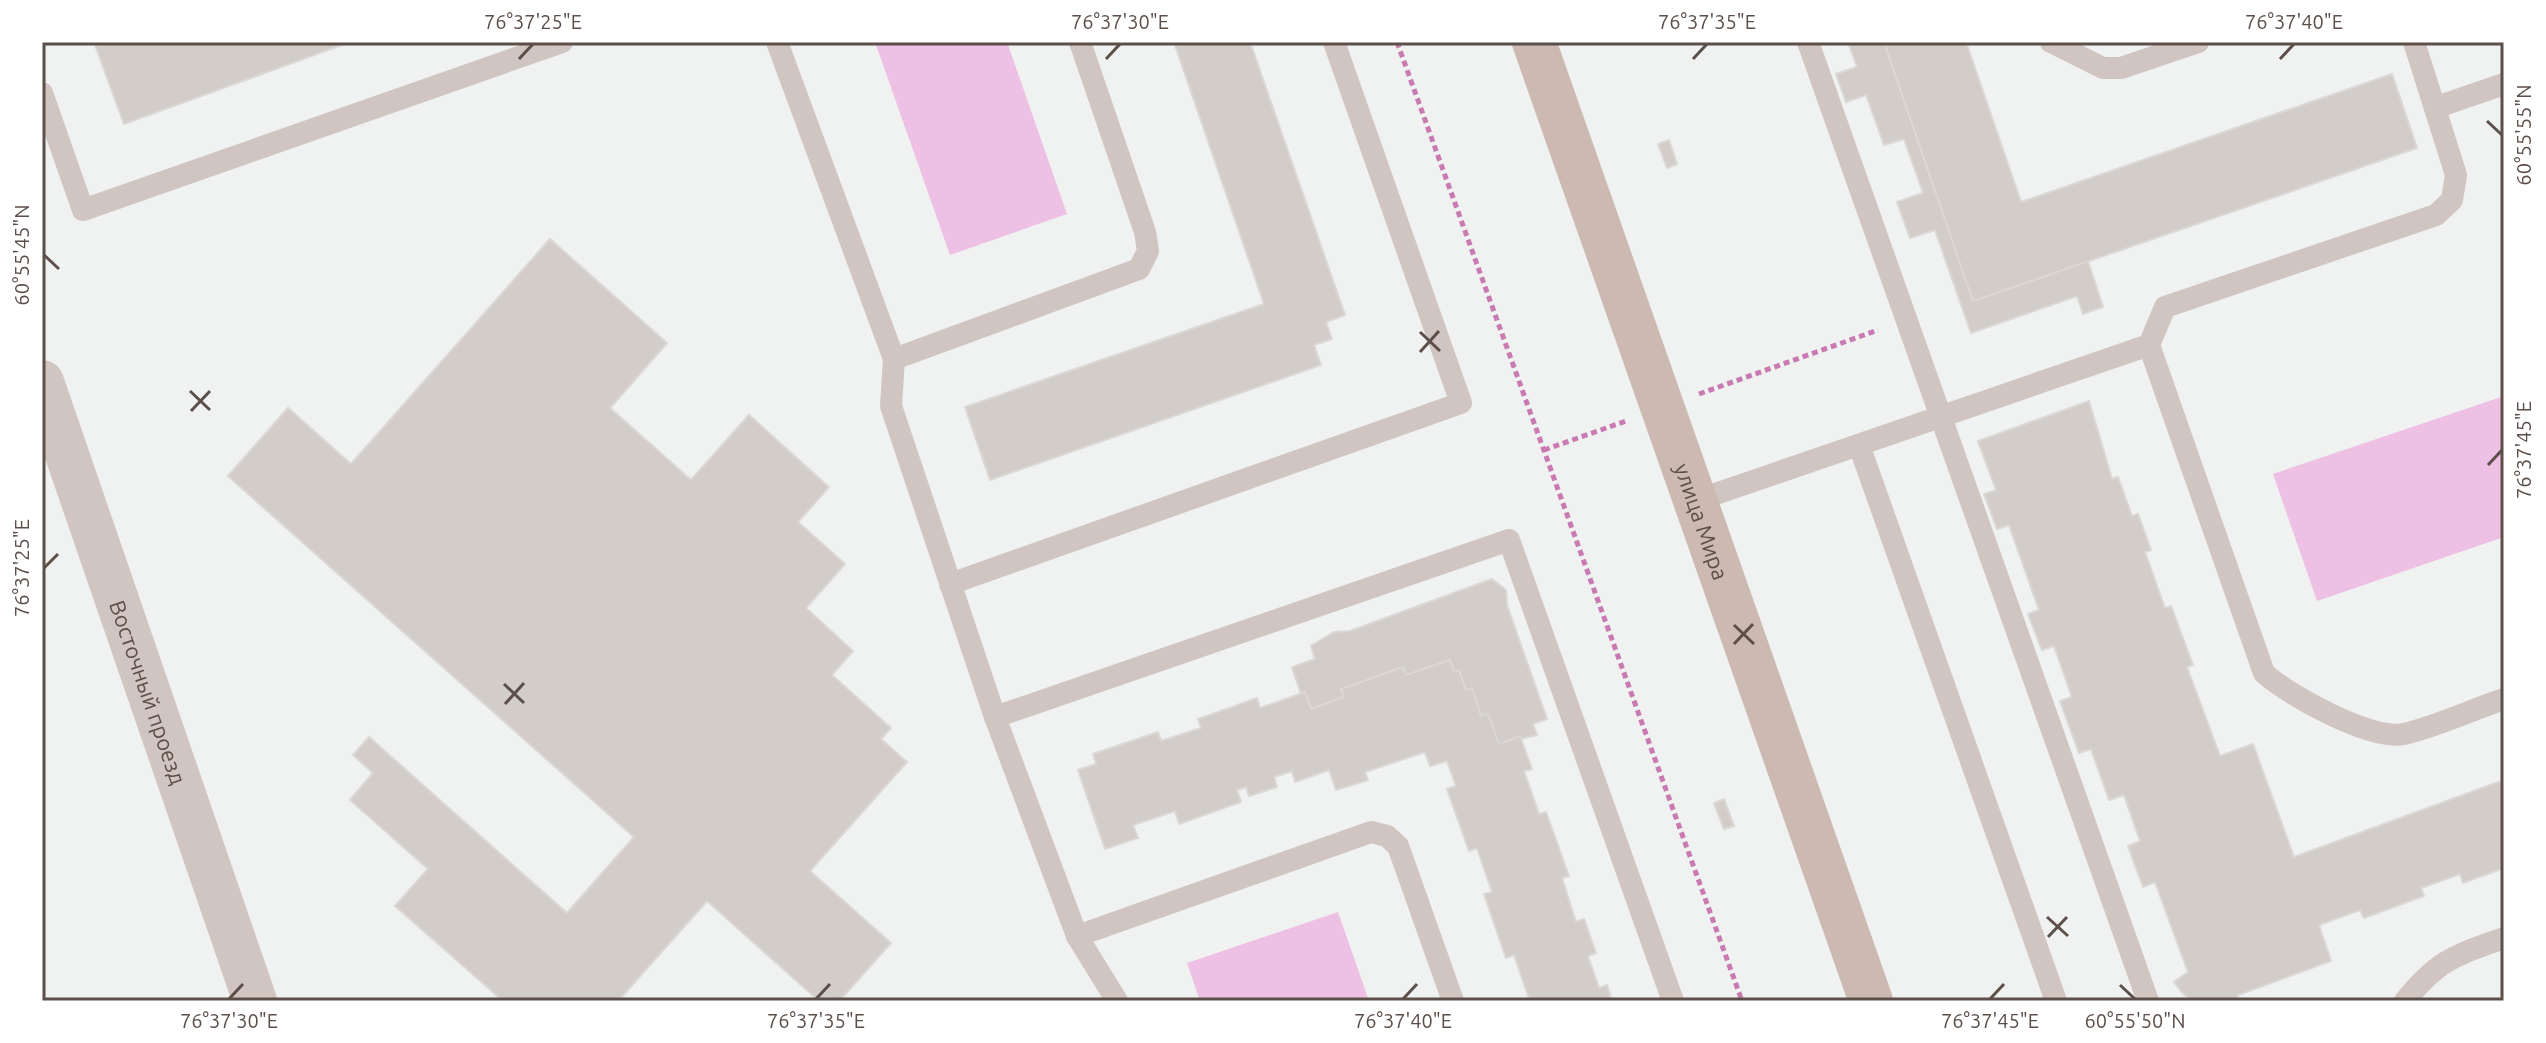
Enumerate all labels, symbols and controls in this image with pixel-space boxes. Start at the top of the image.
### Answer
text: 76°37'25"E [484,10,582,33]
text: 76°37'30"E [1071,10,1169,33]
text: 76°37'35"E [1658,10,1756,33]
text: 76°37'40"E [2245,10,2343,33]
text: 60°55'55"N [2512,84,2535,186]
text: 60°55'45"N [10,204,33,306]
text: 76°37'45"E [2512,401,2535,499]
street label: улица Мира [1670,460,1734,583]
text: 76°37'25"E [10,519,33,617]
street label: Восточный проезд [106,597,192,788]
text: 76°37'30"E [180,1009,278,1032]
text: 76°37'35"E [767,1009,865,1032]
text: 76°37'40"E [1354,1009,1452,1032]
text: 76°37'45"E [1941,1009,2039,1032]
text: 60°55'50"N [2084,1009,2186,1032]

